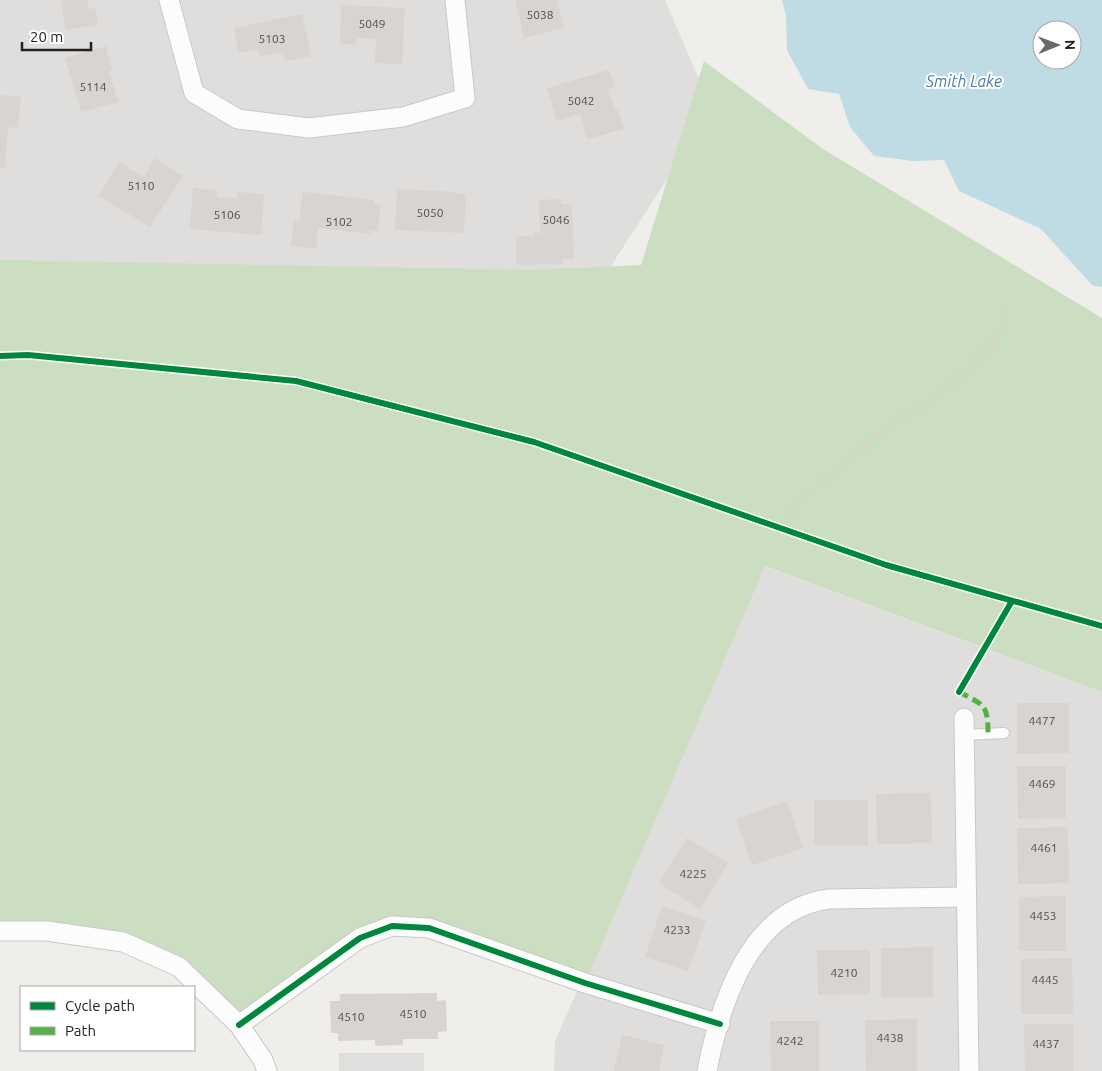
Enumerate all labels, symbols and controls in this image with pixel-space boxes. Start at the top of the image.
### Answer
house number: 5038 [526,8,554,21]
house number: 5049 [358,17,386,30]
scale bar [22,20,91,52]
north arrow [1032,20,1082,70]
text: 20 m [30,28,63,45]
house number: 5103 [258,32,286,45]
text: N [1062,39,1078,50]
water label: Smith Lake [925,72,1002,90]
house number: 5114 [79,80,107,93]
house number: 5042 [567,94,595,107]
house number: 5110 [127,179,155,192]
house number: 5050 [416,206,444,219]
house number: 5106 [213,208,241,221]
house number: 5046 [542,213,570,226]
house number: 5102 [325,215,353,228]
house number: 4477 [1028,714,1056,727]
house number: 4469 [1028,777,1056,790]
house number: 4461 [1030,841,1058,854]
house number: 4225 [679,867,707,880]
house number: 4453 [1029,909,1057,922]
house number: 4233 [663,923,691,936]
house number: 4210 [830,966,858,979]
house number: 4445 [1031,973,1059,986]
legend [20,986,195,1051]
text: Cycle path [65,997,135,1014]
house number: 4510 [399,1007,427,1020]
house number: 4510 [337,1010,365,1023]
text: Path [65,1022,96,1039]
house number: 4438 [876,1031,904,1044]
house number: 4242 [776,1034,804,1047]
house number: 4437 [1032,1037,1060,1050]

